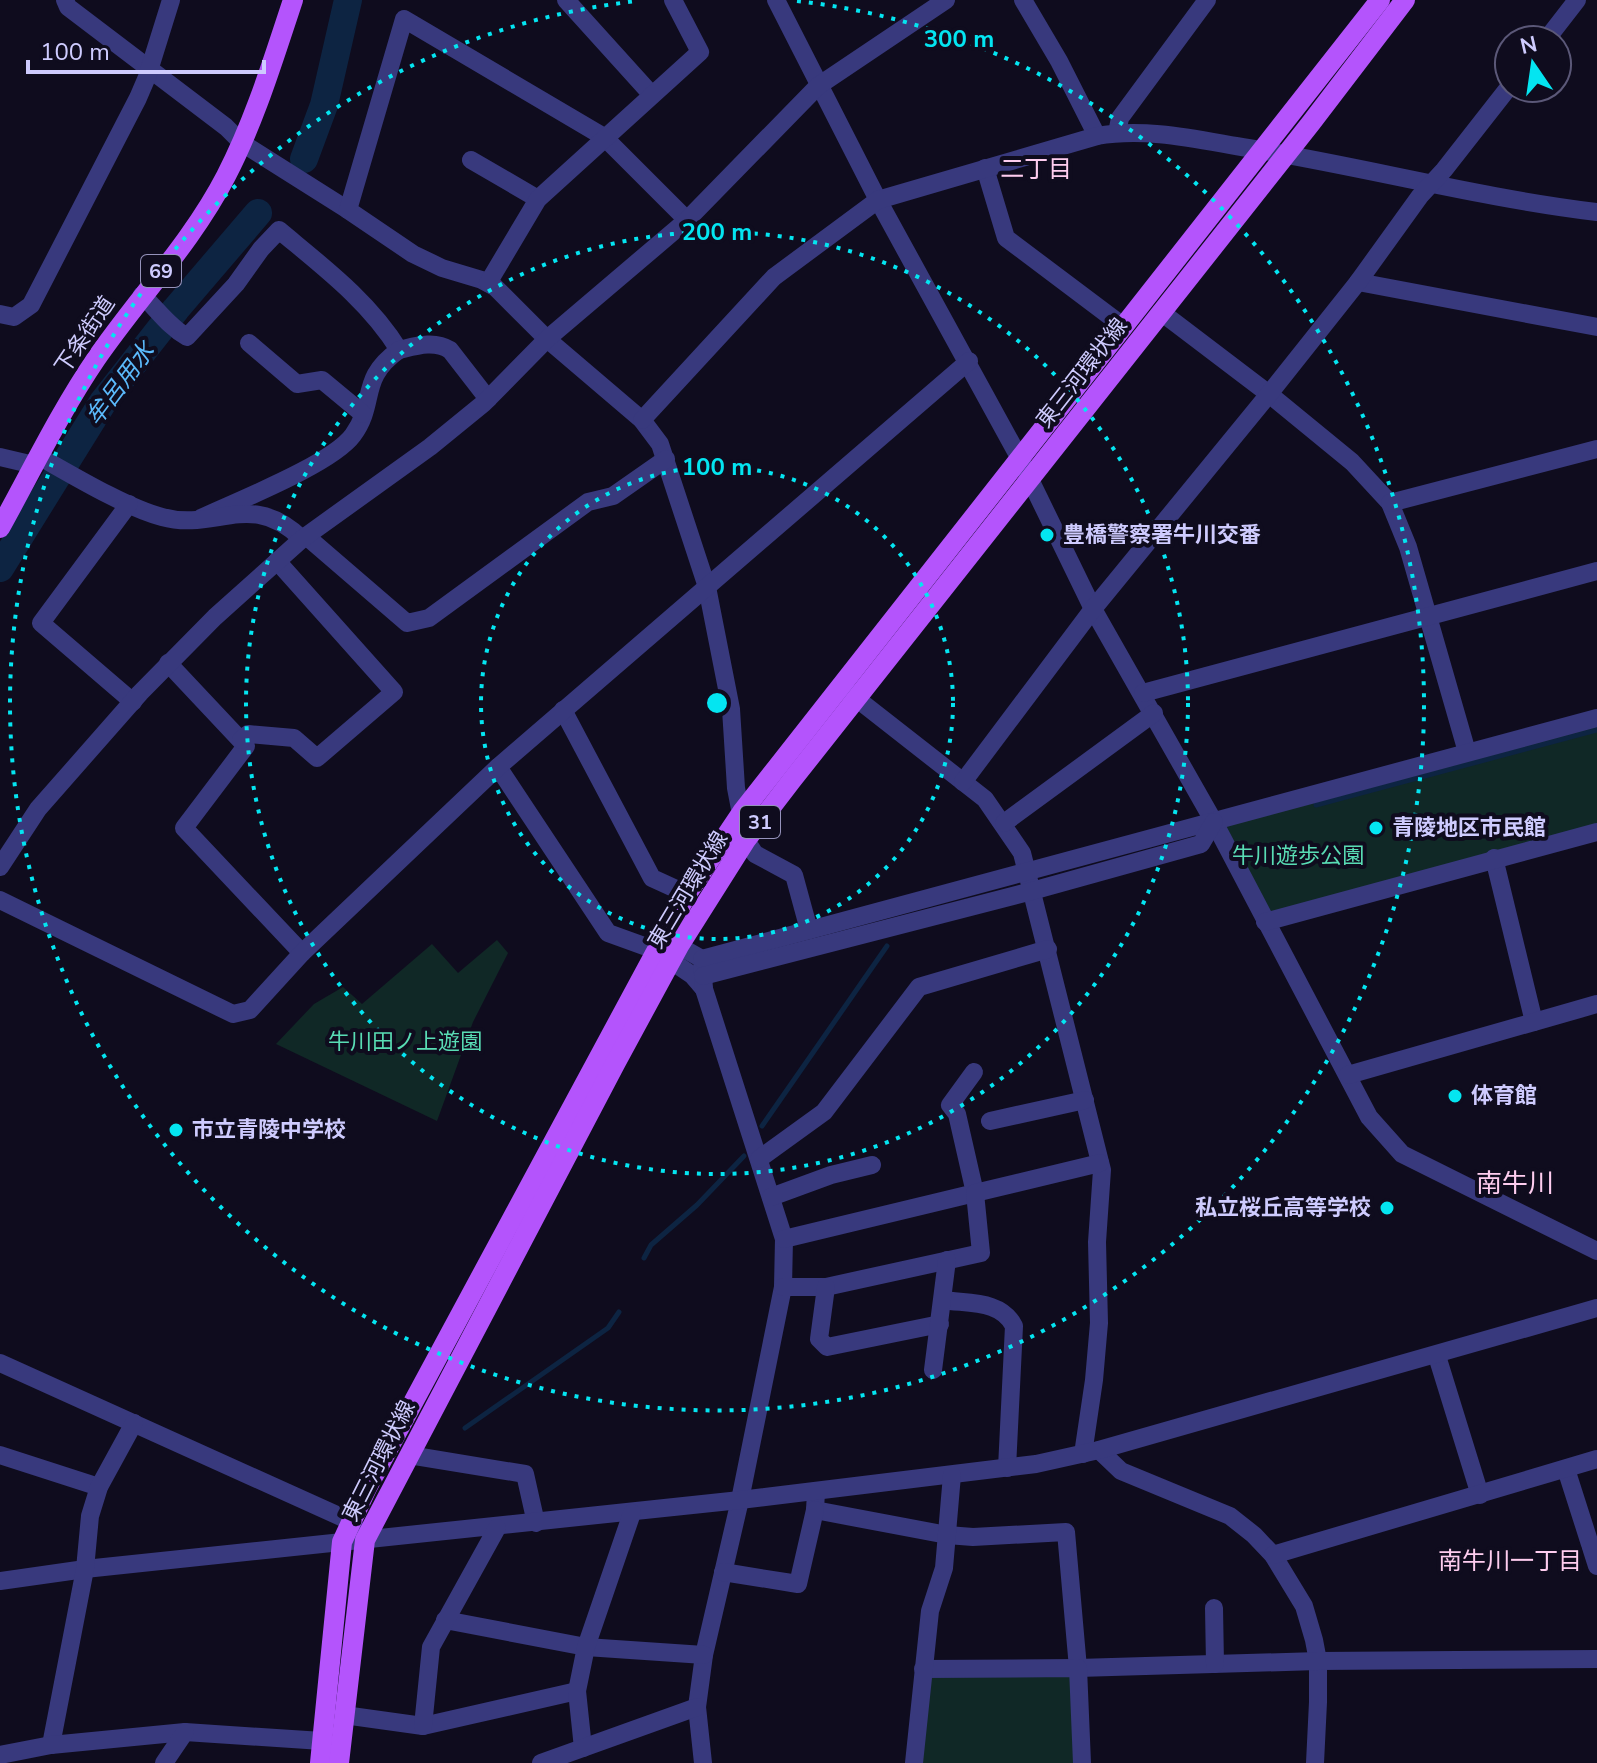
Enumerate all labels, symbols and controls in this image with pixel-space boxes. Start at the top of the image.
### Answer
text: 300 m [924,23,994,55]
scale bar [28,24,264,74]
north arrow [1493,24,1573,104]
text: N [1517,29,1540,62]
text: 100 m [40,36,110,68]
district label: 二丁目 [1000,153,1072,185]
text: 200 m [682,216,752,248]
road number: 69 [141,255,181,287]
street label: 下条街道 [48,290,122,380]
street label: 東三河環状線 [1030,312,1134,434]
water label: 牟呂用水 [78,334,163,432]
text: 100 m [682,451,752,483]
place label: 豊橋警察署牛川交番 [1063,520,1261,550]
marker: 豊橋警察署牛川交番 [1038,526,1056,544]
centre of rings [703,689,731,717]
road number: 31 [740,806,780,838]
place label: 青陵地区市民館 [1392,813,1546,843]
marker: 青陵地区市民館 [1367,819,1385,837]
street label: 東三河環状線 [641,826,735,954]
park label: 牛川遊歩公園 [1232,841,1364,871]
park label: 牛川田ノ上遊園 [328,1027,482,1057]
place label: 体育館 [1471,1081,1537,1111]
marker: 体育館 [1446,1087,1464,1105]
place label: 市立青陵中学校 [192,1115,346,1145]
marker: 市立青陵中学校 [167,1121,185,1139]
district label: 南牛川 [1476,1166,1554,1201]
place label: 私立桜丘高等学校 [1195,1193,1371,1223]
marker: 私立桜丘高等学校 [1378,1199,1396,1217]
street label: 東三河環状線 [336,1395,422,1527]
district label: 南牛川一丁目 [1438,1545,1582,1577]

